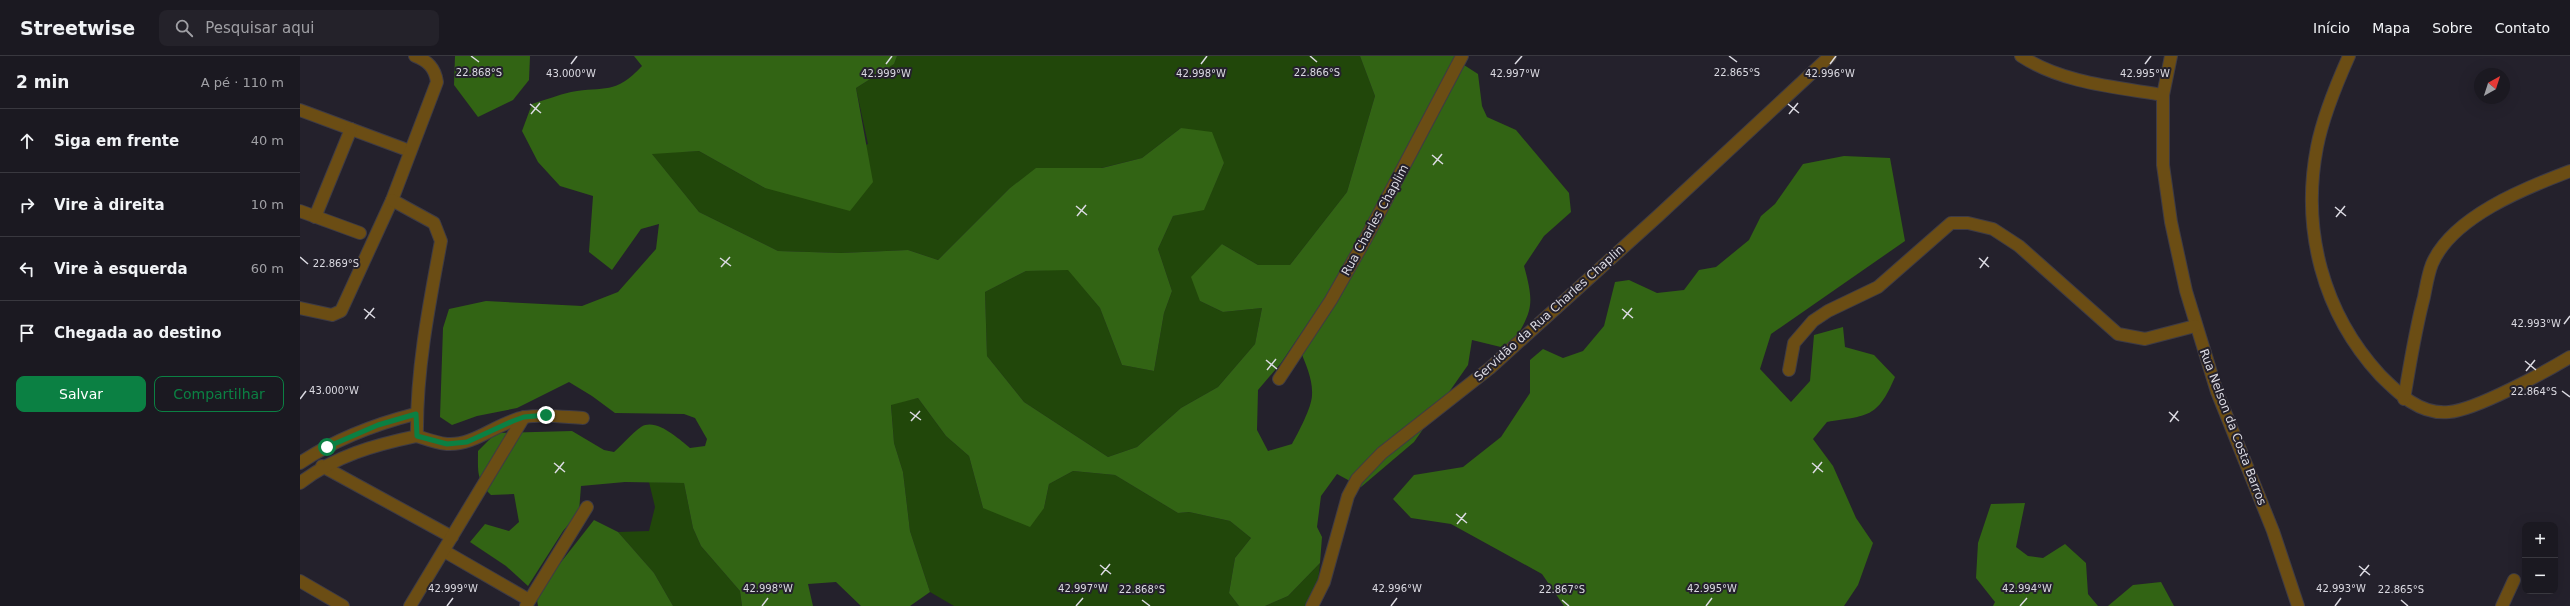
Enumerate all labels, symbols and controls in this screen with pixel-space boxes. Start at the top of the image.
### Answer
search box [159,10,439,46]
text: Streetwise [20,17,135,39]
icon: search [173,17,195,39]
text: Pesquisar aqui [205,19,314,37]
text: Início [2313,20,2350,36]
text: Mapa [2372,20,2410,36]
text: Sobre [2432,20,2473,36]
text: Contato [2495,20,2550,36]
text: 22.868°S [456,67,502,78]
text: 22.866°S [1294,67,1340,78]
text: 22.865°S [1714,67,1760,78]
text: 43.000°W [546,68,596,79]
text: 42.999°W [861,68,911,79]
text: 42.998°W [1176,68,1226,79]
text: 42.997°W [1490,68,1540,79]
text: 42.996°W [1805,68,1855,79]
text: 42.995°W [2120,68,2170,79]
north arrow [2474,68,2510,104]
text: 2 min [16,72,69,92]
text: A pé · 110 m [201,75,284,90]
icon: ahead [16,130,38,152]
text: Siga em frente [54,132,179,150]
text: 40 m [251,133,284,148]
street label: Rua Charles Chaplim [1339,162,1411,278]
icon: right [16,194,38,216]
text: Vire à direita [54,196,165,214]
text: 10 m [251,197,284,212]
street label: Servidão da Rua Charles Chaplin [1471,242,1627,384]
icon: left [16,258,38,280]
text: 22.869°S [313,258,359,269]
text: Vire à esquerda [54,260,188,278]
text: 60 m [251,261,284,276]
text: 42.993°W [2511,318,2561,329]
icon: arrive [16,322,38,344]
text: Chegada ao destino [54,324,222,342]
street label: Rua Nelson da Costa Barros [2197,347,2269,507]
button: Salvar [16,376,146,412]
button: Compartilhar [154,376,284,412]
text: 43.000°W [309,385,359,396]
text: 22.864°S [2511,386,2557,397]
route end [537,406,555,424]
route start [318,438,336,456]
map controls [2522,522,2558,594]
button: + [2522,522,2558,558]
button: − [2522,558,2558,594]
text: 42.999°W [428,583,478,594]
text: 42.998°W [743,583,793,594]
text: 42.997°W [1058,583,1108,594]
text: 42.996°W [1372,583,1422,594]
text: 42.995°W [1687,583,1737,594]
text: 42.994°W [2002,583,2052,594]
text: 42.993°W [2316,583,2366,594]
text: 22.868°S [1119,584,1165,595]
text: 22.867°S [1539,584,1585,595]
text: 22.865°S [2378,584,2424,595]

